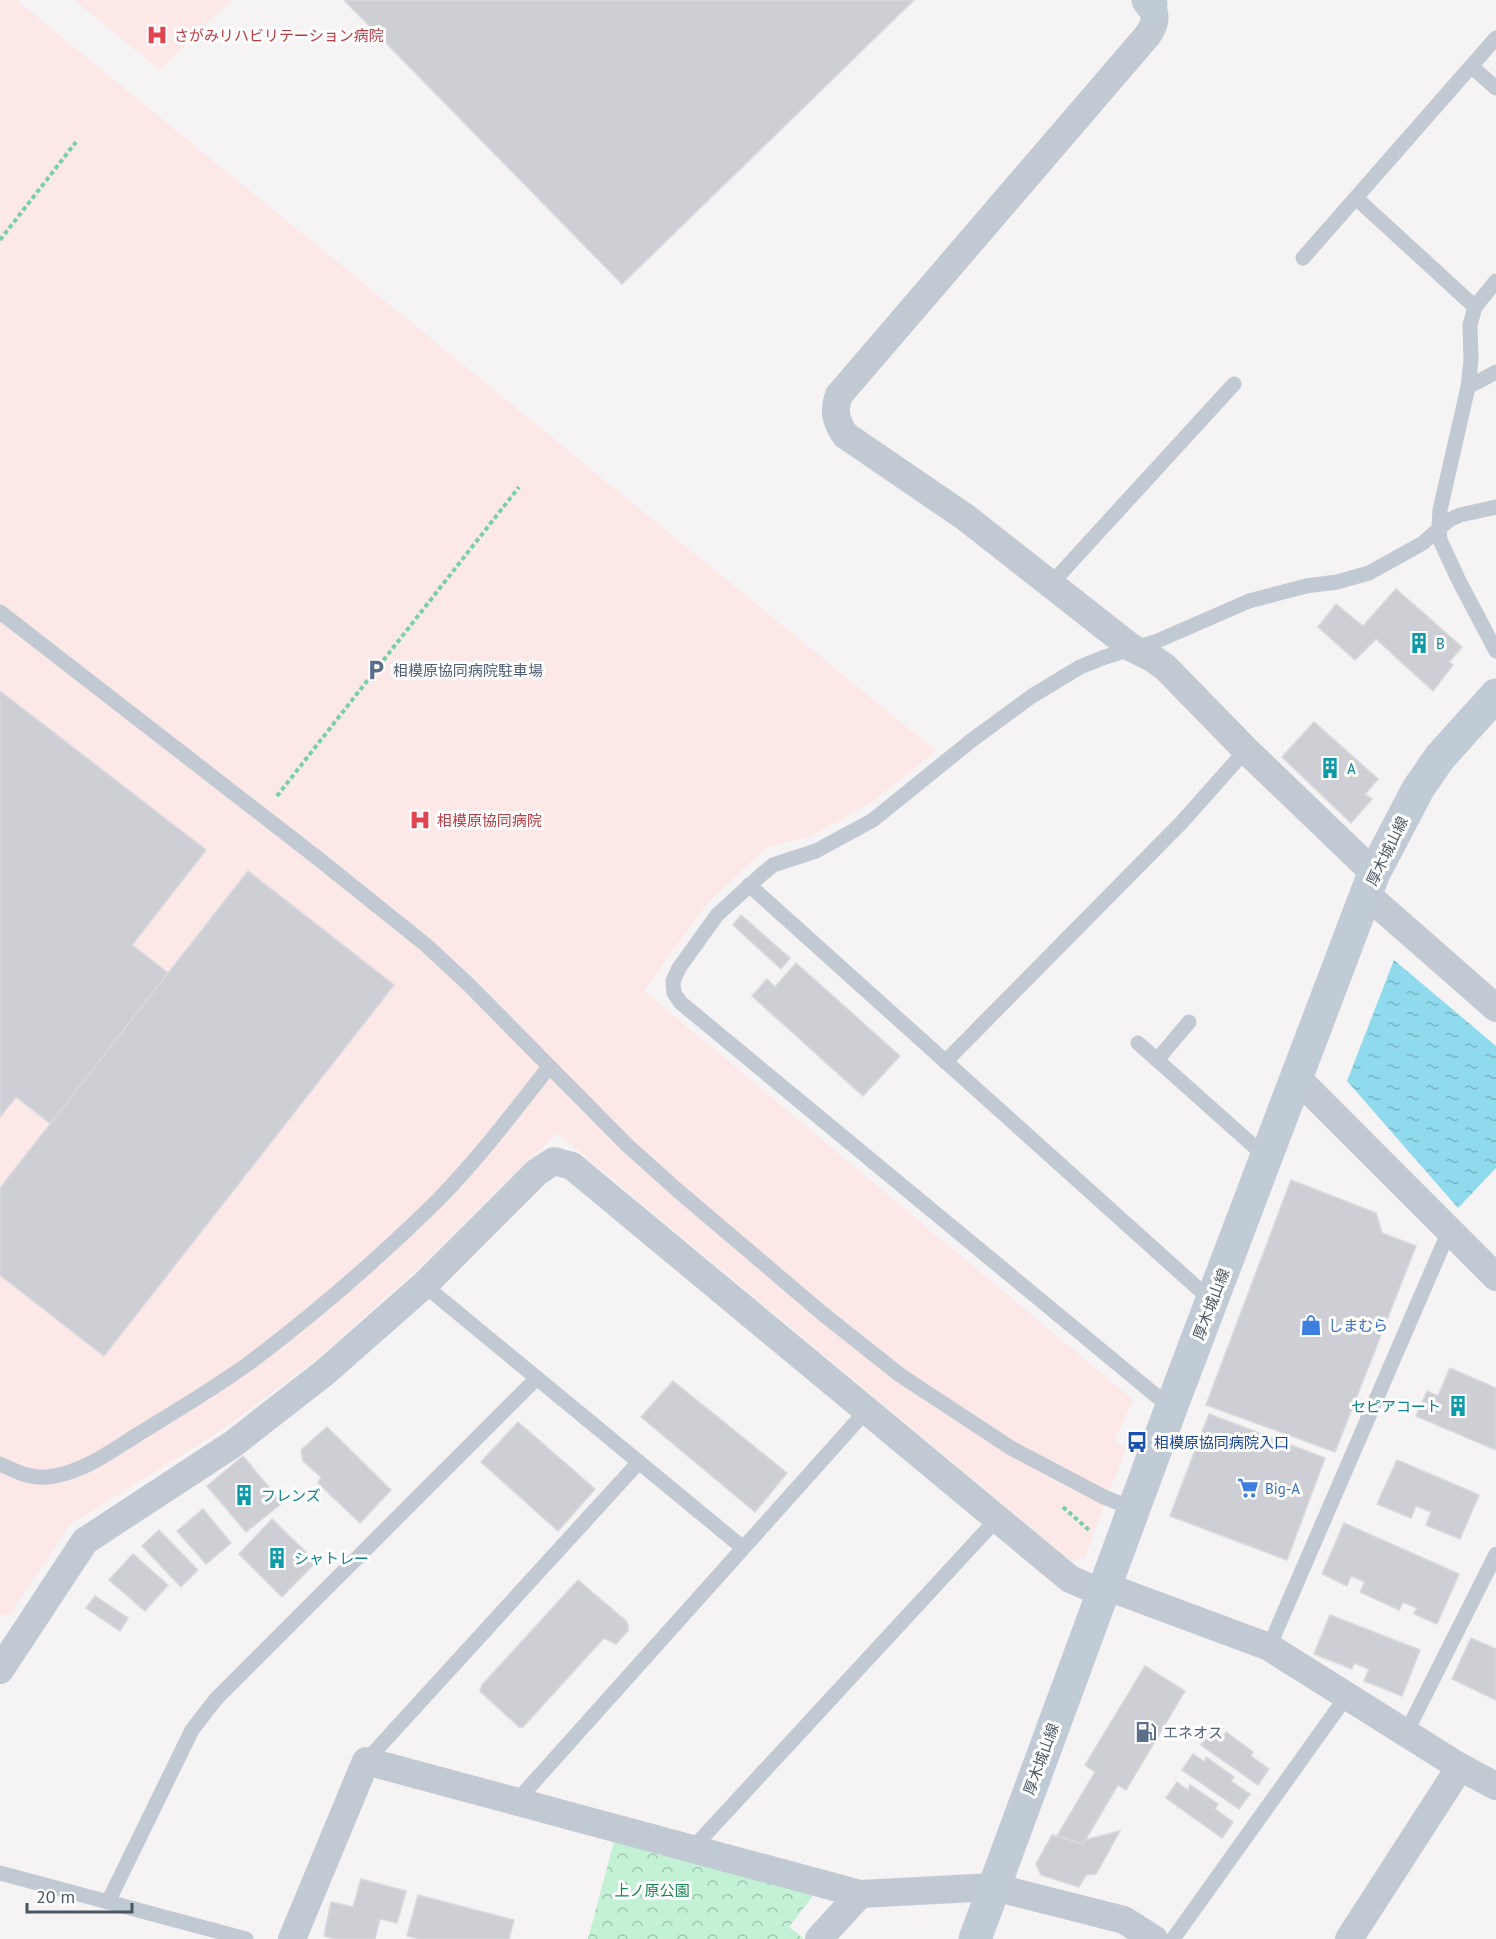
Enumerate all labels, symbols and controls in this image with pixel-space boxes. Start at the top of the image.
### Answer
hospital icon: さがみリハビリテーション病院 [145,23,169,47]
place label: さがみリハビリテーション病院 [174,26,384,45]
building icon: B [1407,631,1431,655]
place label: B [1436,634,1445,653]
parking icon: 相模原協同病院駐車場 [364,658,388,682]
place label: 相模原協同病院駐車場 [393,661,543,680]
building icon: A [1318,756,1342,780]
place label: A [1347,759,1356,778]
hospital icon: 相模原協同病院 [408,808,432,832]
place label: 相模原協同病院 [437,811,542,830]
street label: 厚木城山線 [1362,813,1412,889]
street label: 厚木城山線 [1189,1266,1233,1342]
shop icon: しまむら [1299,1313,1323,1337]
place label: しまむら [1328,1316,1388,1335]
building icon: セピアコート [1446,1394,1470,1418]
place label: セピアコート [1351,1397,1441,1416]
bus stop icon: 相模原協同病院入口 [1125,1430,1149,1454]
place label: 相模原協同病院入口 [1154,1433,1289,1452]
supermarket icon: Big-A [1236,1476,1260,1500]
place label: Big-A [1265,1479,1300,1498]
building icon: フレンズ [232,1483,256,1507]
place label: フレンズ [261,1486,321,1505]
building icon: シャトレー [265,1546,289,1570]
place label: シャトレー [294,1549,369,1568]
fuel station icon: エネオス [1134,1720,1158,1744]
street label: 厚木城山線 [1019,1721,1063,1797]
place label: エネオス [1163,1723,1223,1742]
scale bar [27,1876,132,1914]
park label: 上ノ原公園 [614,1881,690,1900]
text: 20 m [36,1885,75,1908]

